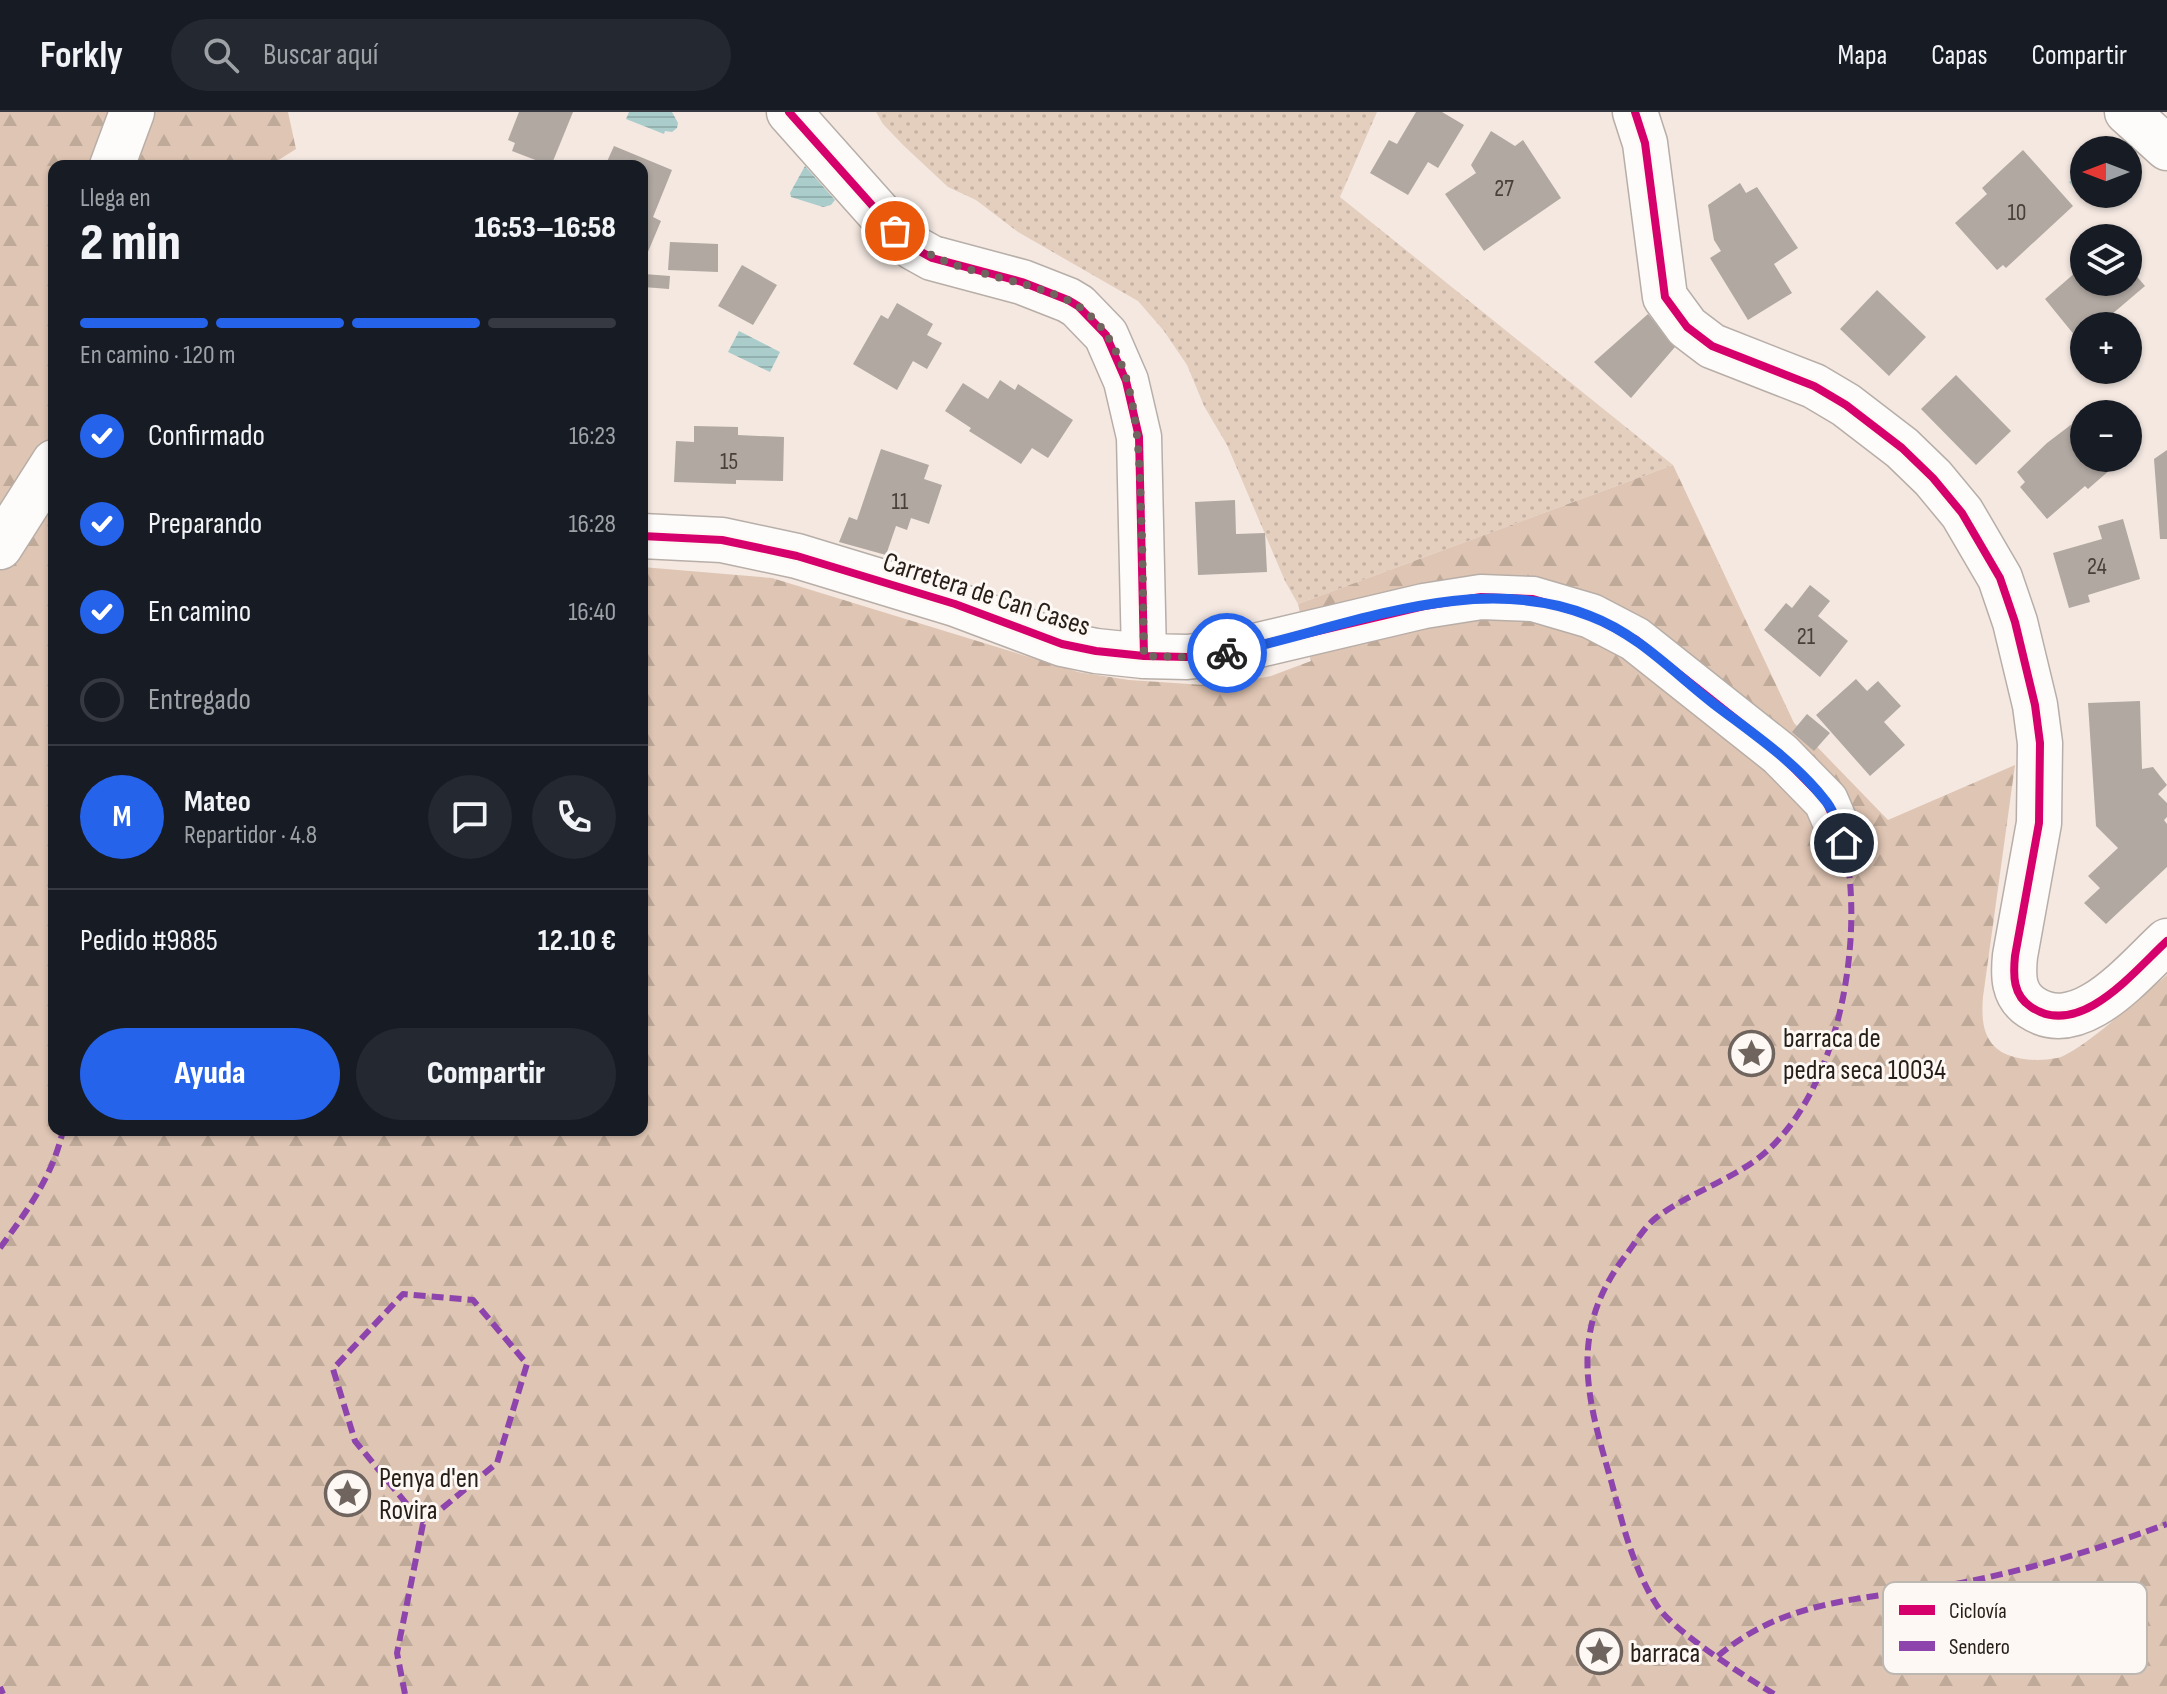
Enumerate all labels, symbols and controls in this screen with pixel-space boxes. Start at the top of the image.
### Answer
search box [171,19,731,91]
text: Forkly [40,33,123,78]
icon: search [199,33,243,77]
text: Buscar aquí [263,37,378,73]
text: Mapa [1838,39,1887,72]
text: Capas [1931,39,1988,72]
text: Compartir [2032,39,2127,72]
north arrow [2070,136,2142,208]
map controls [2070,136,2142,472]
house number: 27 [1494,174,1514,203]
text: Llega en [80,183,151,214]
pin [861,197,929,265]
house number: 10 [2007,198,2027,227]
icon: bag [873,209,917,253]
text: 16:53–16:58 [474,210,616,246]
text: 2 min [80,212,181,275]
button: layers [2070,224,2142,296]
button: + [2070,312,2142,384]
text: En camino · 120 m [80,340,235,371]
button: − [2070,400,2142,472]
icon: check [80,414,124,458]
text: Confirmado [148,418,265,454]
text: 16:23 [569,421,616,452]
house number: 15 [720,447,738,476]
house number: 11 [892,487,909,516]
icon: check [80,502,124,546]
text: Preparando [148,506,262,542]
text: 16:28 [568,509,616,540]
street label: Carretera de Can Cases [879,545,1094,643]
house number: 24 [2087,552,2107,581]
icon: check [80,590,124,634]
text: En camino [148,594,251,630]
text: 16:40 [568,597,616,628]
courier [1187,613,1267,693]
house number: 21 [1797,622,1816,651]
icon: bike [1205,631,1249,675]
text: Entregado [148,682,251,718]
button: chat [428,775,512,859]
button: phone [532,775,616,859]
text: Mateo [184,784,251,820]
text: M [113,799,131,835]
pin [1810,809,1878,877]
text: Repartidor · 4.8 [184,820,317,851]
icon: home [1822,821,1866,865]
text: Pedido #9885 [80,923,218,959]
text: 12.10 € [538,923,616,959]
place label: barraca de pedra seca 10034 [1783,1022,1946,1087]
button: Ayuda [80,1028,340,1120]
button: Compartir [356,1028,616,1120]
place icon: barraca de pedra seca 10034 [1728,1029,1776,1077]
place label: Penya d'en Rovira [379,1462,479,1527]
place icon: Penya d'en Rovira [324,1469,372,1517]
legend [1883,1582,2147,1674]
text: Ciclovía [1949,1598,2007,1625]
place icon: barraca [1575,1628,1623,1676]
text: Sendero [1949,1634,2010,1661]
place label: barraca [1630,1637,1700,1670]

